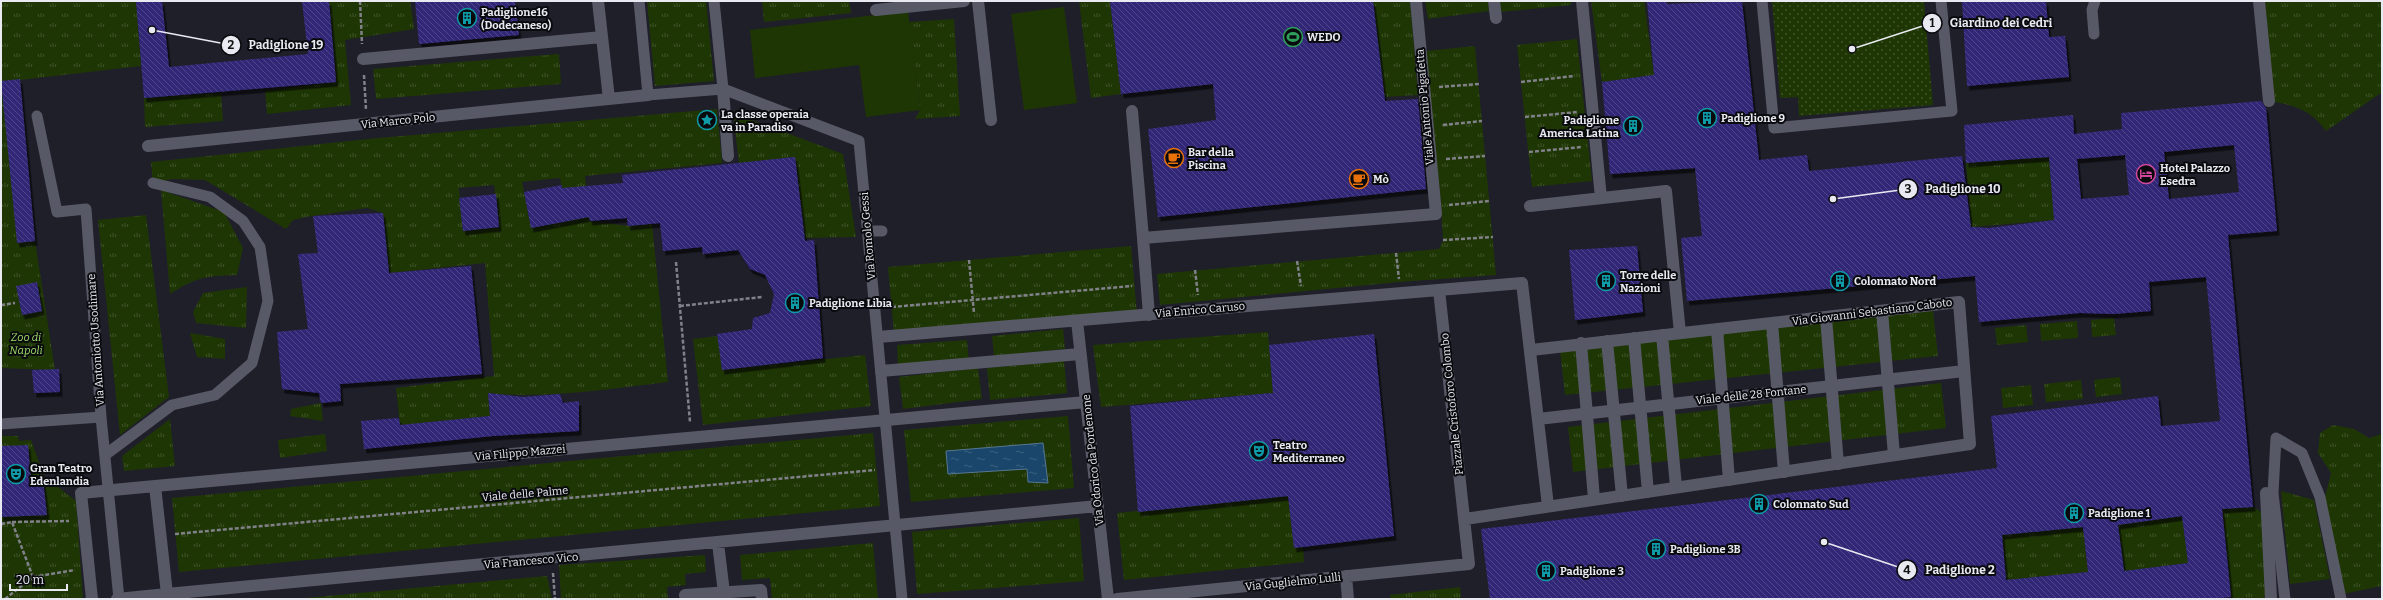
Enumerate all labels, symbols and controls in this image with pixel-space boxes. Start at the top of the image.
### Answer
place label: Padiglione16 (Dodecaneso) [481,6,552,32]
building icon: Padiglione16 (Dodecaneso) [456,7,478,29]
callout: Giardino dei Cedri [1922,11,2060,35]
text: 1 [1929,16,1935,30]
text: Giardino dei Cedri [1950,16,2053,30]
sports icon: WEDO [1282,26,1304,48]
place label: WEDO [1307,31,1341,44]
callout: Padiglione 19 [221,33,332,57]
text: 2 [228,38,235,52]
text: Padiglione 19 [249,38,323,52]
street label: Viale Antonio Pigafetta [1413,48,1437,166]
building icon: Padiglione 9 [1696,107,1718,129]
place label: La classe operaia va in Paradiso [720,108,810,134]
place icon: La classe operaia va in Paradiso [696,109,718,131]
street label: Via Marco Polo [360,111,436,131]
place label: Padiglione 9 [1721,112,1785,125]
place label: Padiglione America Latina [1539,114,1620,140]
building icon: Padiglione America Latina [1622,115,1644,137]
place label: Bar della Piscina [1188,146,1235,172]
cafe icon: Bar della Piscina [1163,147,1185,169]
place label: Hotel Palazzo Esedra [2160,162,2230,188]
hotel icon: Hotel Palazzo Esedra [2135,163,2157,185]
cafe icon: Mò [1348,168,1370,190]
place label: Mò [1373,173,1389,186]
callout: Padiglione 10 [1898,177,2009,201]
text: 3 [1905,182,1912,196]
text: Padiglione 10 [1925,182,2001,196]
street label: Via Romolo Gessi [858,191,878,281]
place label: Torre delle Nazioni [1620,269,1676,295]
building icon: Torre delle Nazioni [1595,270,1617,292]
building icon: Colonnato Nord [1829,270,1851,292]
street label: Via Antoniotto Usodimare [85,273,107,407]
place label: Colonnato Nord [1854,275,1936,288]
building icon: Padiglione Libia [784,292,806,314]
street label: Via Giovanni Sebastiano Caboto [1791,296,1953,328]
place label: Padiglione Libia [809,297,893,310]
street label: Via Enrico Caruso [1154,300,1246,320]
park label: Zoo di Napoli [9,331,43,357]
street label: Piazzale Cristoforo Colombo [1438,332,1466,476]
street label: Viale delle 28 Fontane [1695,383,1807,407]
street label: Via Odorico da Pordenone [1080,394,1106,526]
place label: Teatro Mediterraneo [1273,439,1345,465]
theatre icon: Teatro Mediterraneo [1248,440,1270,462]
street label: Via Filippo Mazzei [474,442,567,463]
place label: Gran Teatro Edenlandia [30,462,92,488]
theatre icon: Gran Teatro Edenlandia [5,463,27,485]
street label: Viale delle Palme [481,484,569,504]
building icon: Colonnato Sud [1748,493,1770,515]
place label: Colonnato Sud [1773,498,1849,511]
building icon: Padiglione 1 [2063,502,2085,524]
place label: Padiglione 1 [2088,507,2150,520]
building icon: Padiglione 3B [1645,538,1667,560]
place label: Padiglione 3B [1670,543,1741,556]
street label: Via Francesco Vico [483,550,579,572]
callout: Padiglione 2 [1897,558,2002,582]
building icon: Padiglione 3 [1535,560,1557,582]
text: 4 [1903,563,1911,577]
text: Padiglione 2 [1925,563,1995,577]
place label: Padiglione 3 [1560,565,1624,578]
scale bar [10,566,67,592]
street label: Via Guglielmo Lulli [1244,570,1342,593]
text: 20 m [16,573,45,587]

